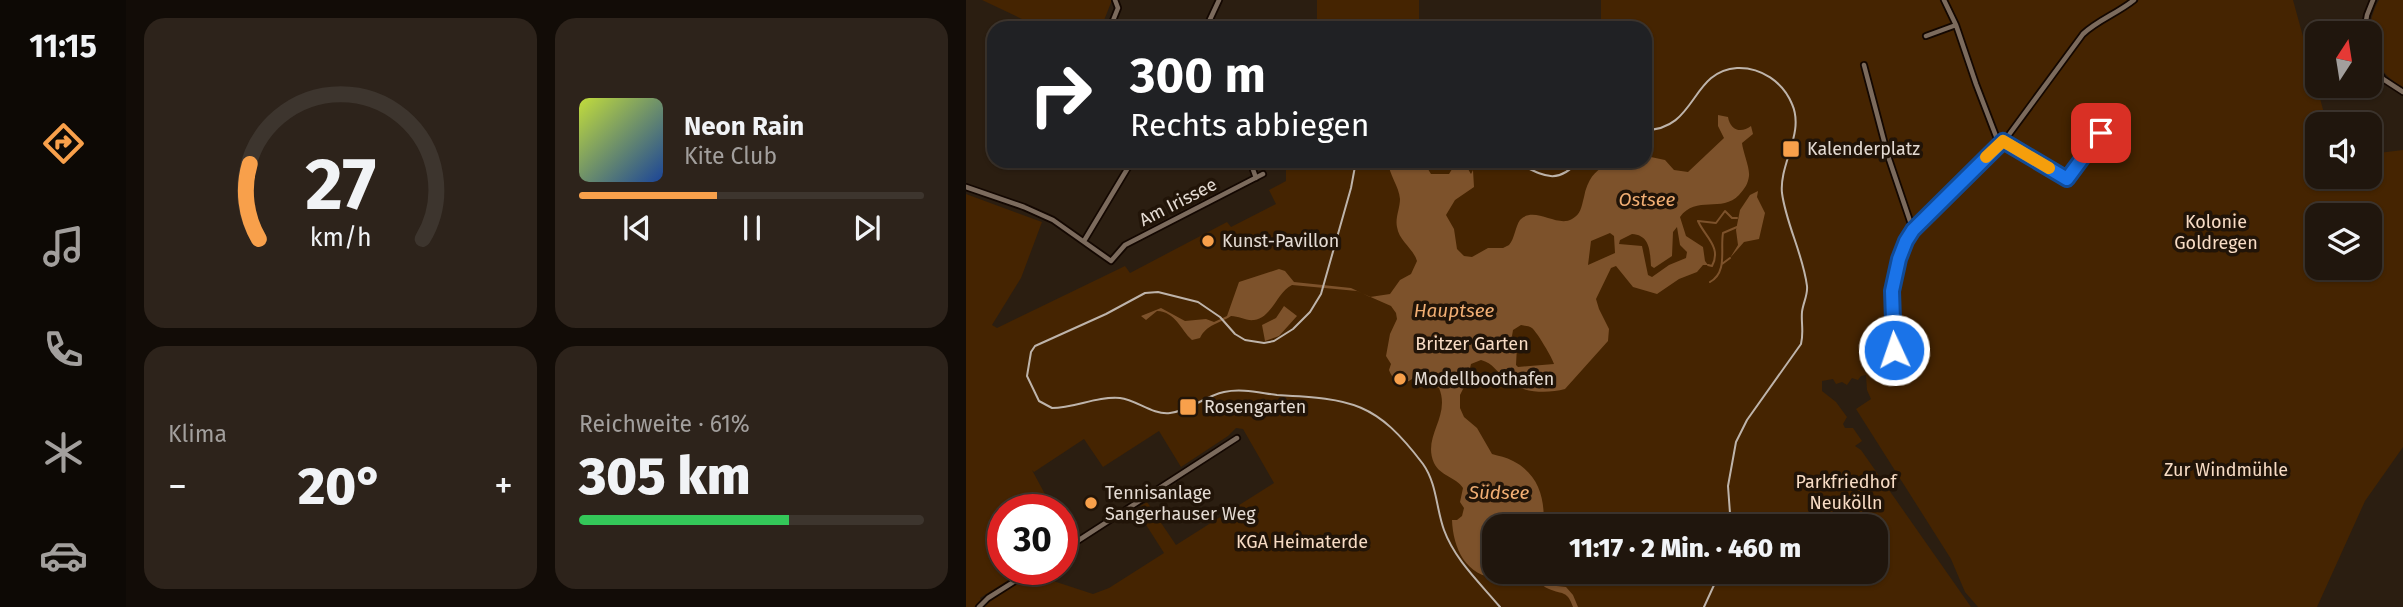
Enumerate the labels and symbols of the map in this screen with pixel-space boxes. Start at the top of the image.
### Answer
north arrow [2305,21,2382,98]
pin [2071,103,2131,163]
place label: Kalenderplatz [1807,138,1920,160]
marker: Kalenderplatz [1781,139,1801,159]
street label: Am Irissee [1136,173,1220,231]
water label: Ostsee [1619,188,1676,211]
park label: Kolonie Goldregen [2174,211,2258,254]
place label: Kunst-Pavillon [1222,230,1339,252]
marker: Kunst-Pavillon [1200,233,1216,249]
water label: Hauptsee [1414,299,1494,322]
position arrow [1857,313,1931,387]
park label: Britzer Garten [1415,333,1529,355]
place label: Modellboothafen [1414,368,1554,390]
marker: Modellboothafen [1392,371,1408,387]
place label: Rosengarten [1204,396,1306,418]
marker: Rosengarten [1178,397,1198,417]
park label: Zur Windmühle [2164,459,2288,481]
park label: Parkfriedhof Neukölln [1795,471,1899,514]
water label: Südsee [1468,481,1529,504]
place label: Tennisanlage Sangerhauser Weg [1105,482,1256,525]
speed limit sign: 30 [987,494,1078,585]
marker: Tennisanlage Sangerhauser Weg [1083,495,1099,511]
park label: KGA Heimaterde [1236,531,1368,553]

